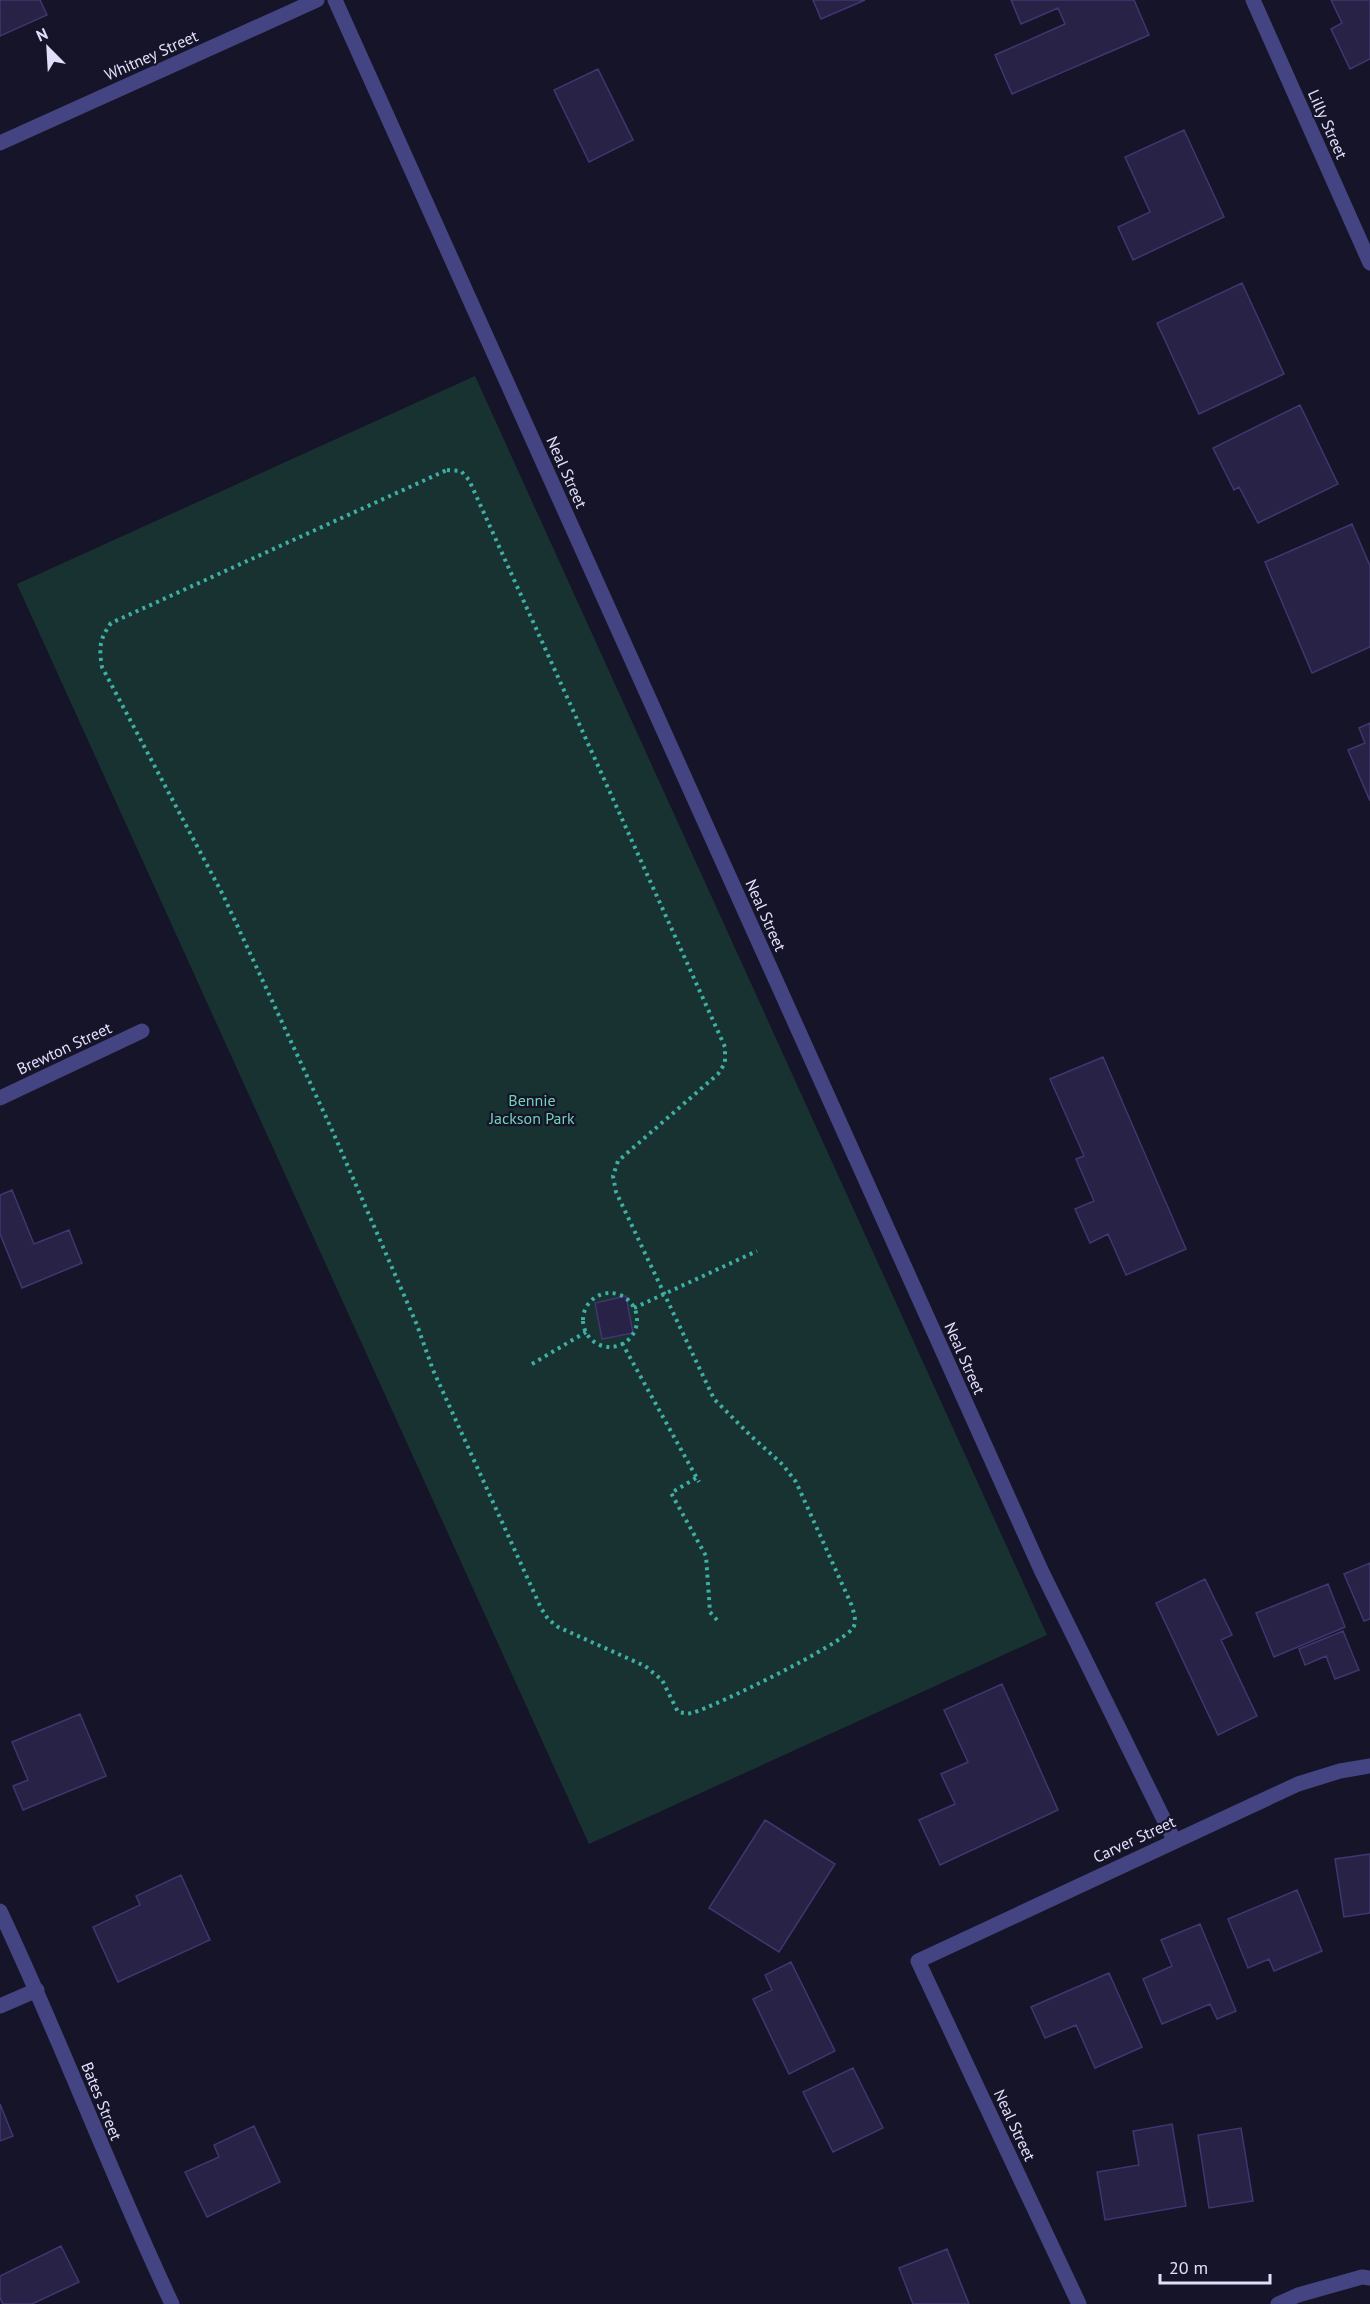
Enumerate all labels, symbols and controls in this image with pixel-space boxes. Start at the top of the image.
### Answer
north arrow [18,18,78,78]
text: N [33,23,51,46]
street label: Whitney Street [101,25,201,85]
street label: Lilly Street [1304,86,1352,162]
street label: Neal Street [542,433,592,512]
street label: Neal Street [741,876,791,955]
street label: Brewton Street [13,1017,115,1079]
park label: Bennie Jackson Park [488,1090,575,1128]
street label: Neal Street [940,1319,990,1398]
street label: Carver Street [1090,1811,1179,1867]
street label: Bates Street [77,2059,127,2144]
street label: Neal Street [990,2086,1041,2164]
scale bar [1160,2247,1270,2285]
text: 20 m [1169,2256,1208,2279]

